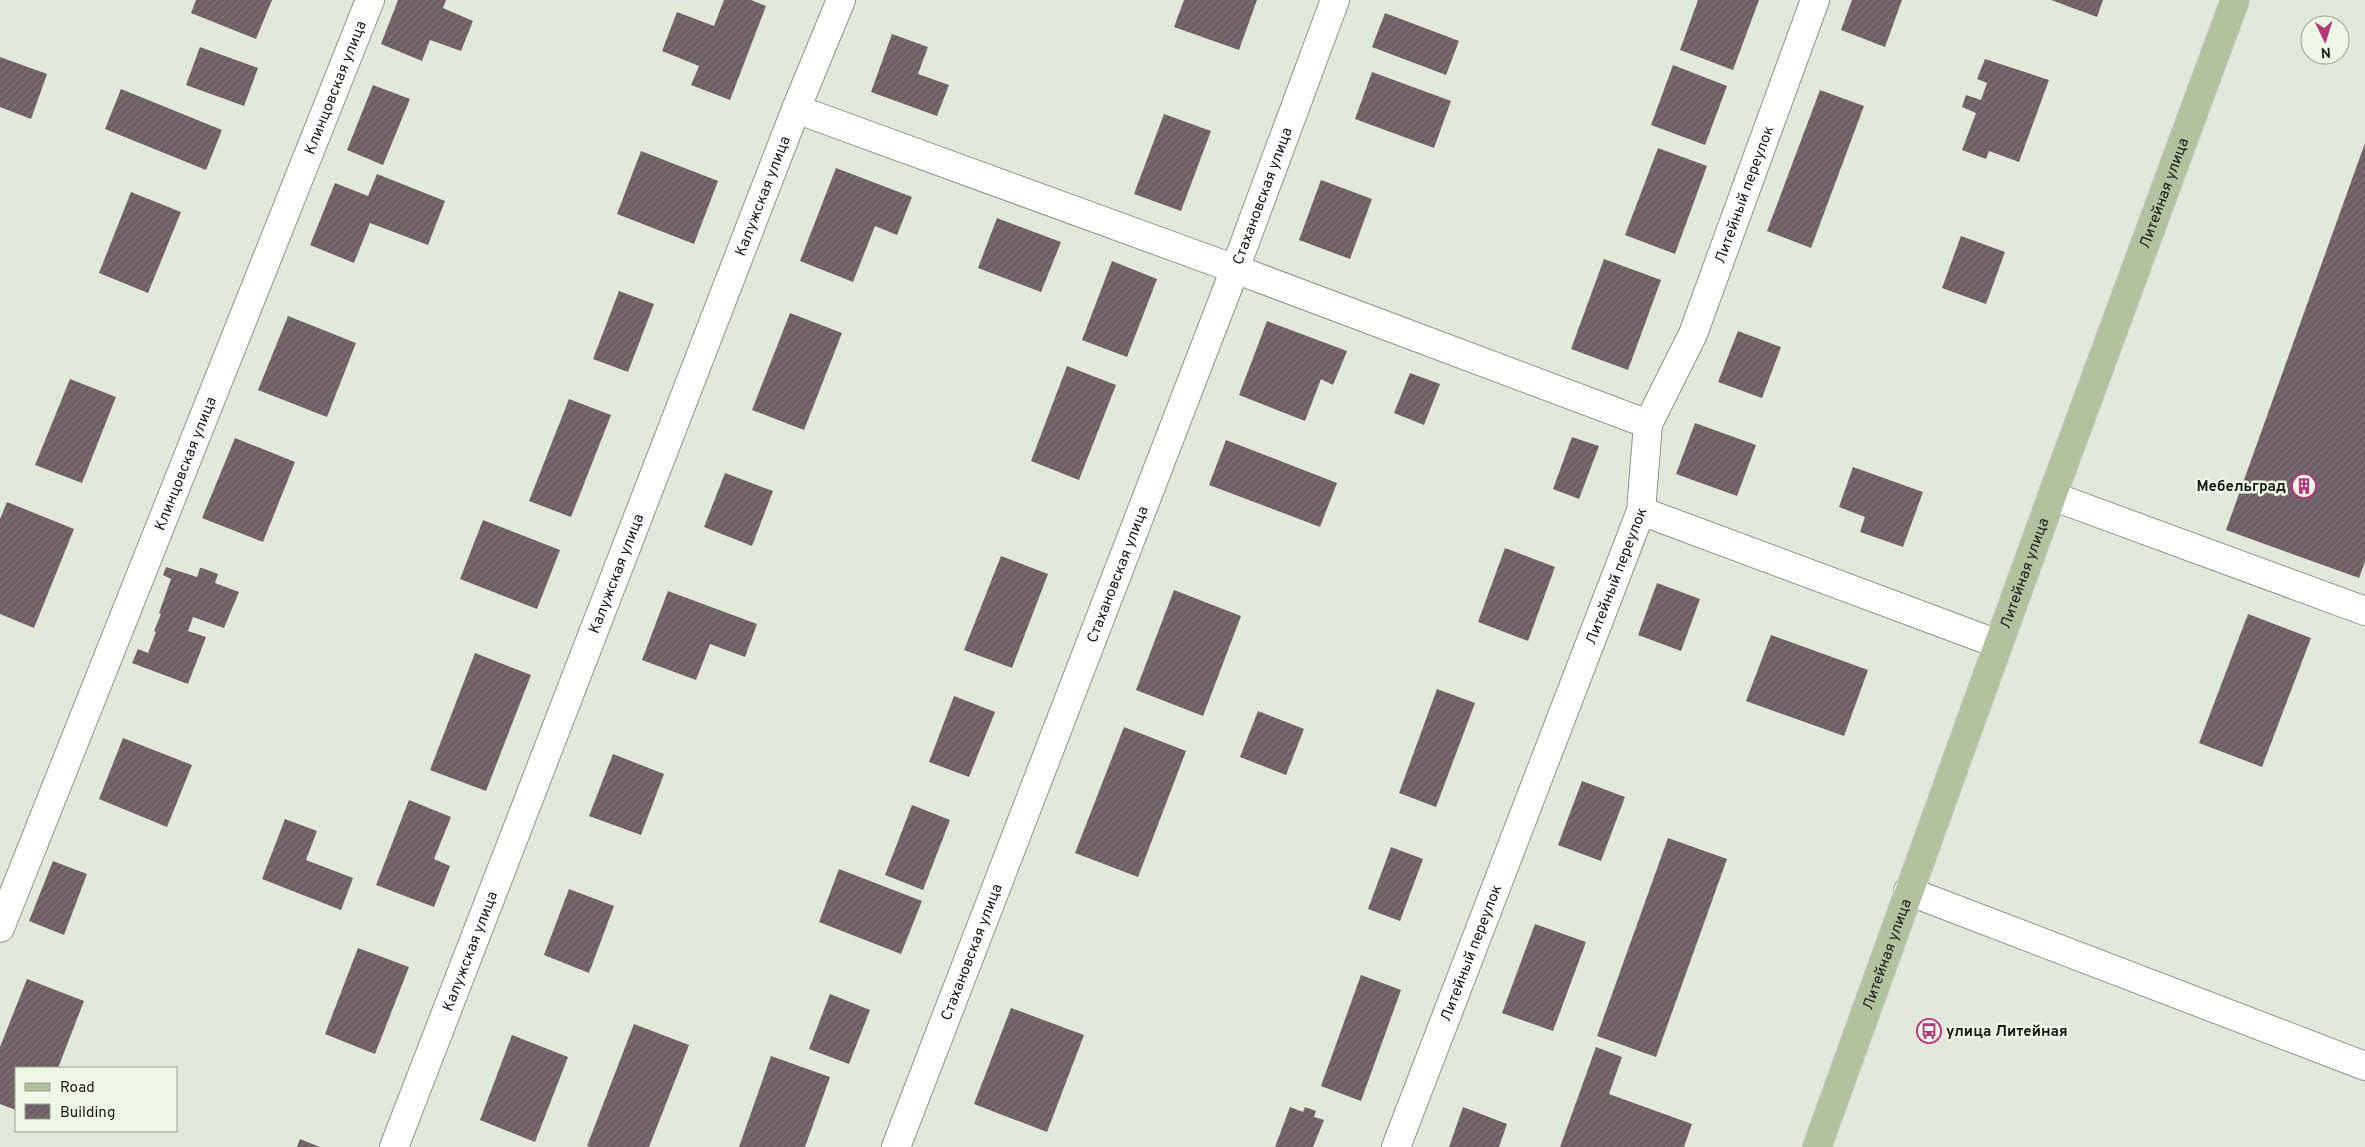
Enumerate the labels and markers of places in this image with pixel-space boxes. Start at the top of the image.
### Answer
building icon: Мебельград [2291,473,2317,499]
place label: Мебельград [2196,478,2286,497]
bus stop icon: улица Литейная [1916,1018,1942,1044]
place label: улица Литейная [1946,1023,2068,1042]

